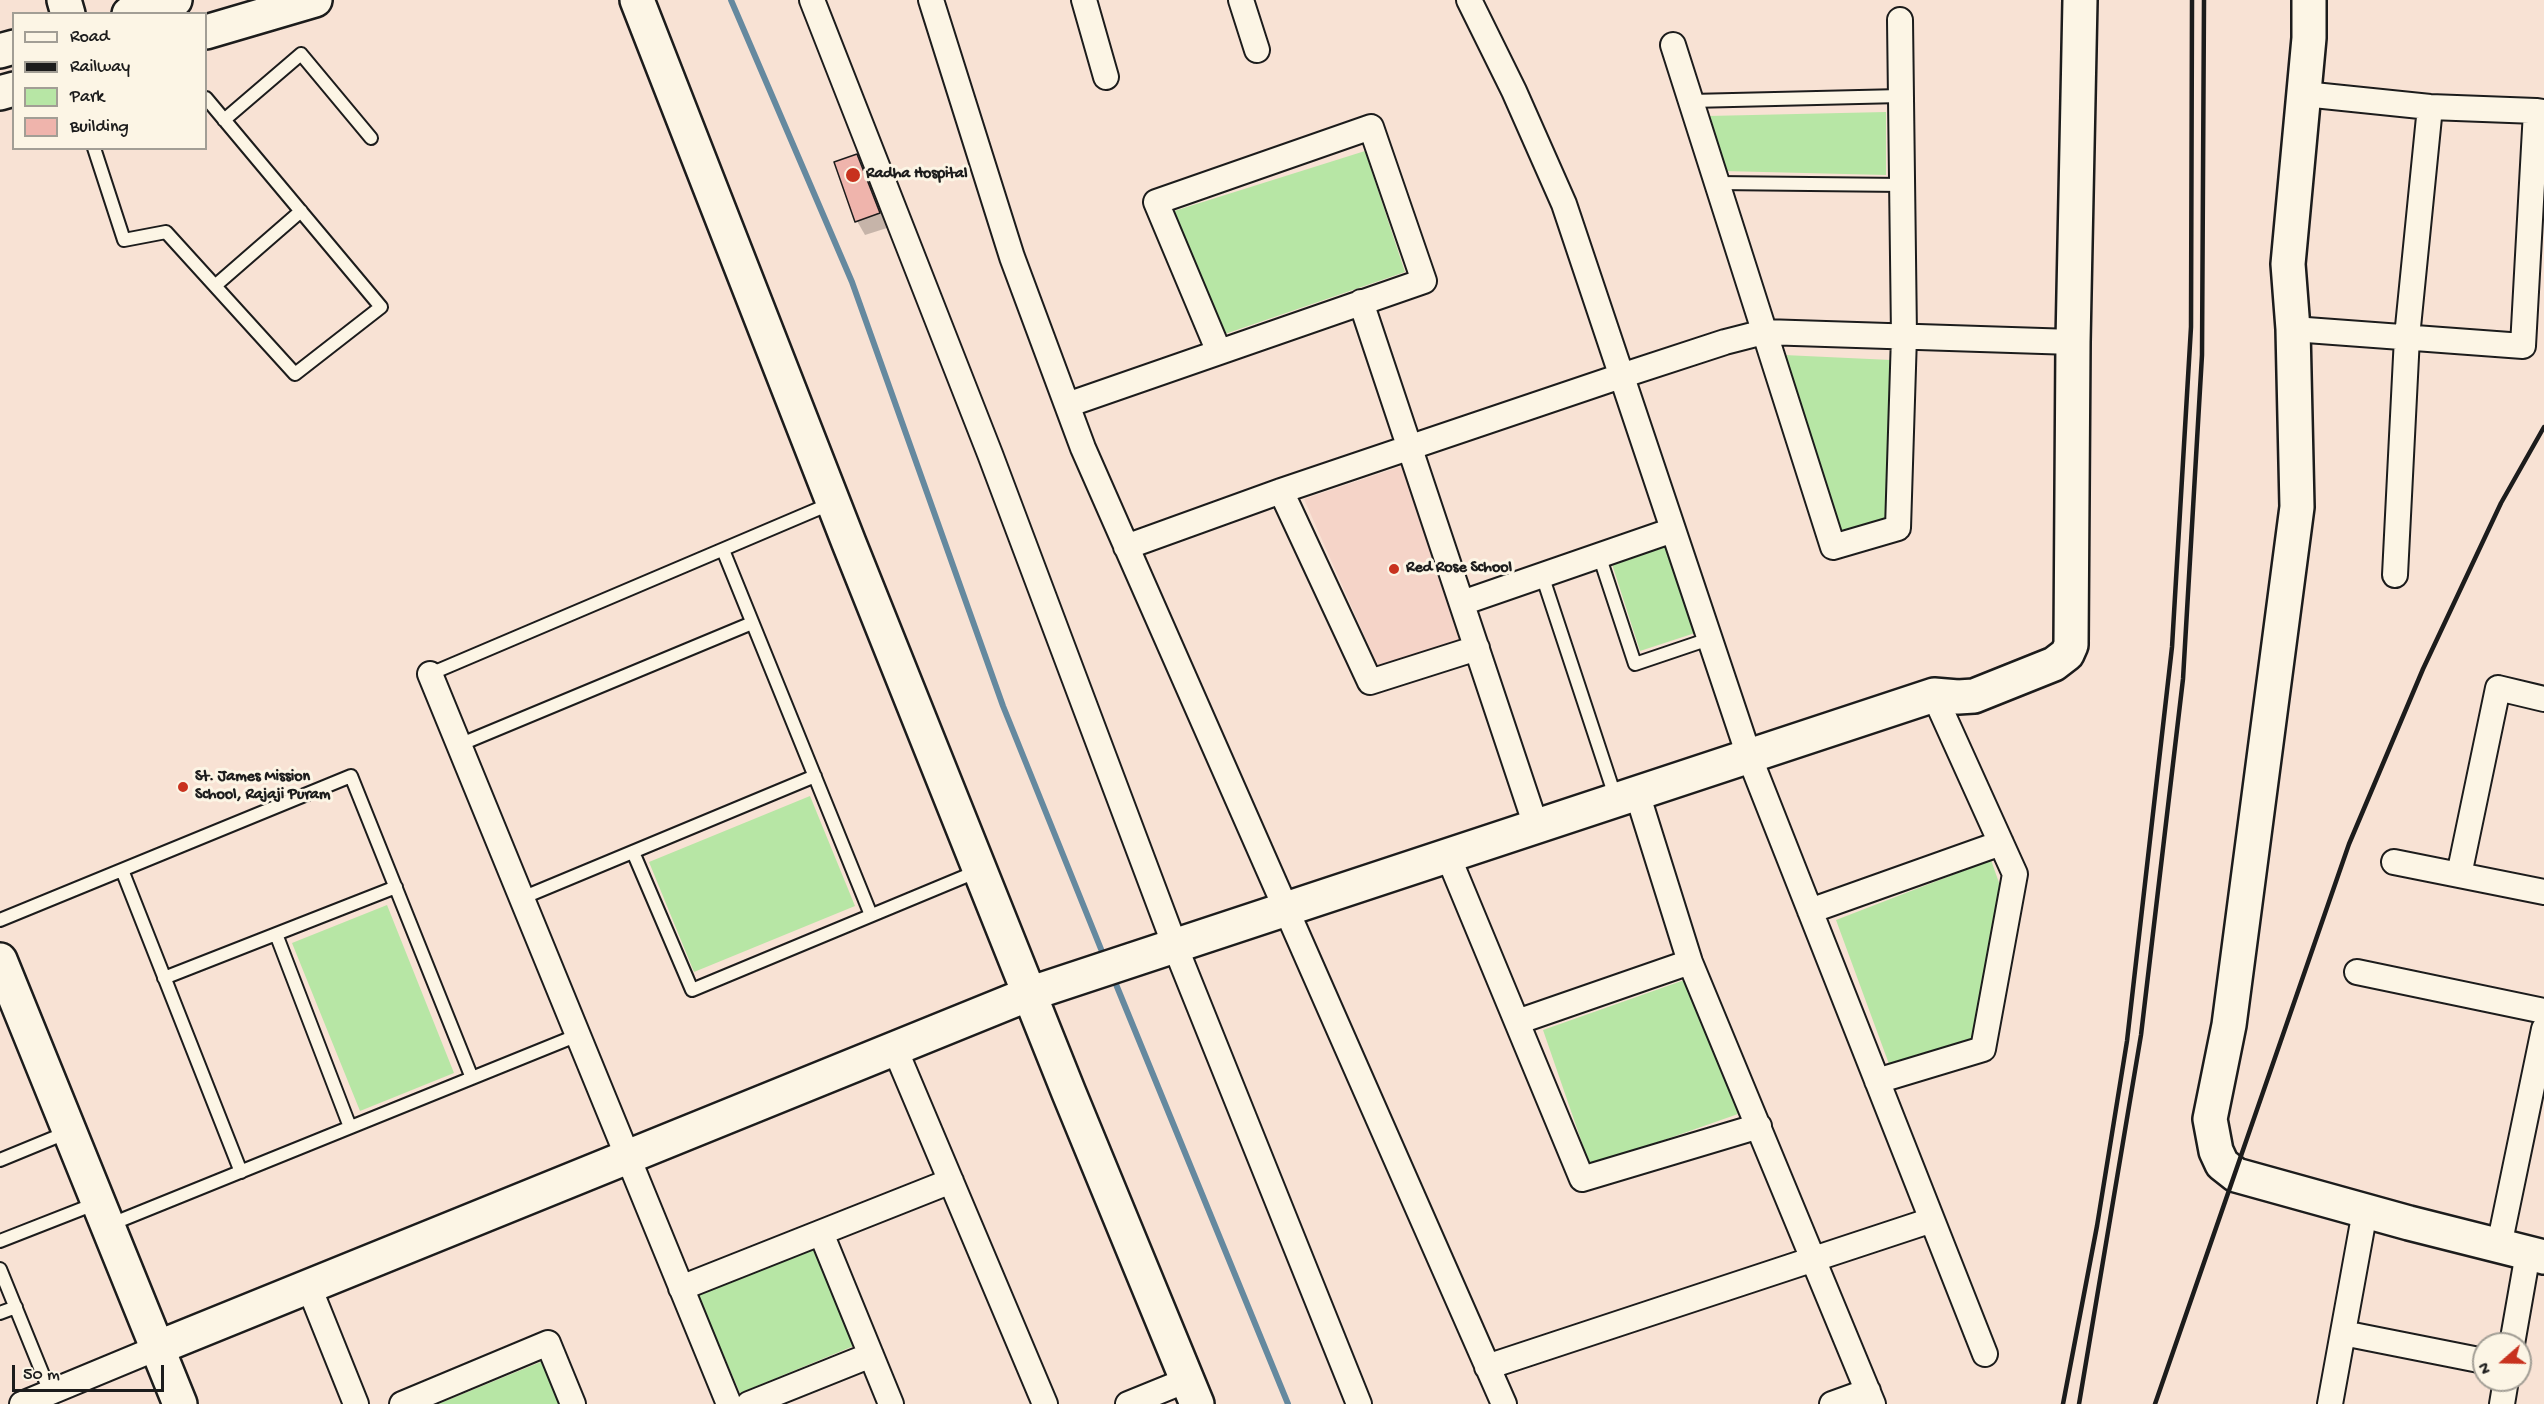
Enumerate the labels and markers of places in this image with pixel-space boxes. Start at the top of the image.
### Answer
place label: Radha Hospital [866,165,968,185]
marker: Radha Hospital [844,166,862,184]
place label: Red Rose School [1406,559,1512,579]
marker: Red Rose School [1387,562,1401,576]
place label: St. James Mission School, Rajaji Puram [195,768,330,806]
marker: St. James Mission School, Rajaji Puram [176,780,190,794]

